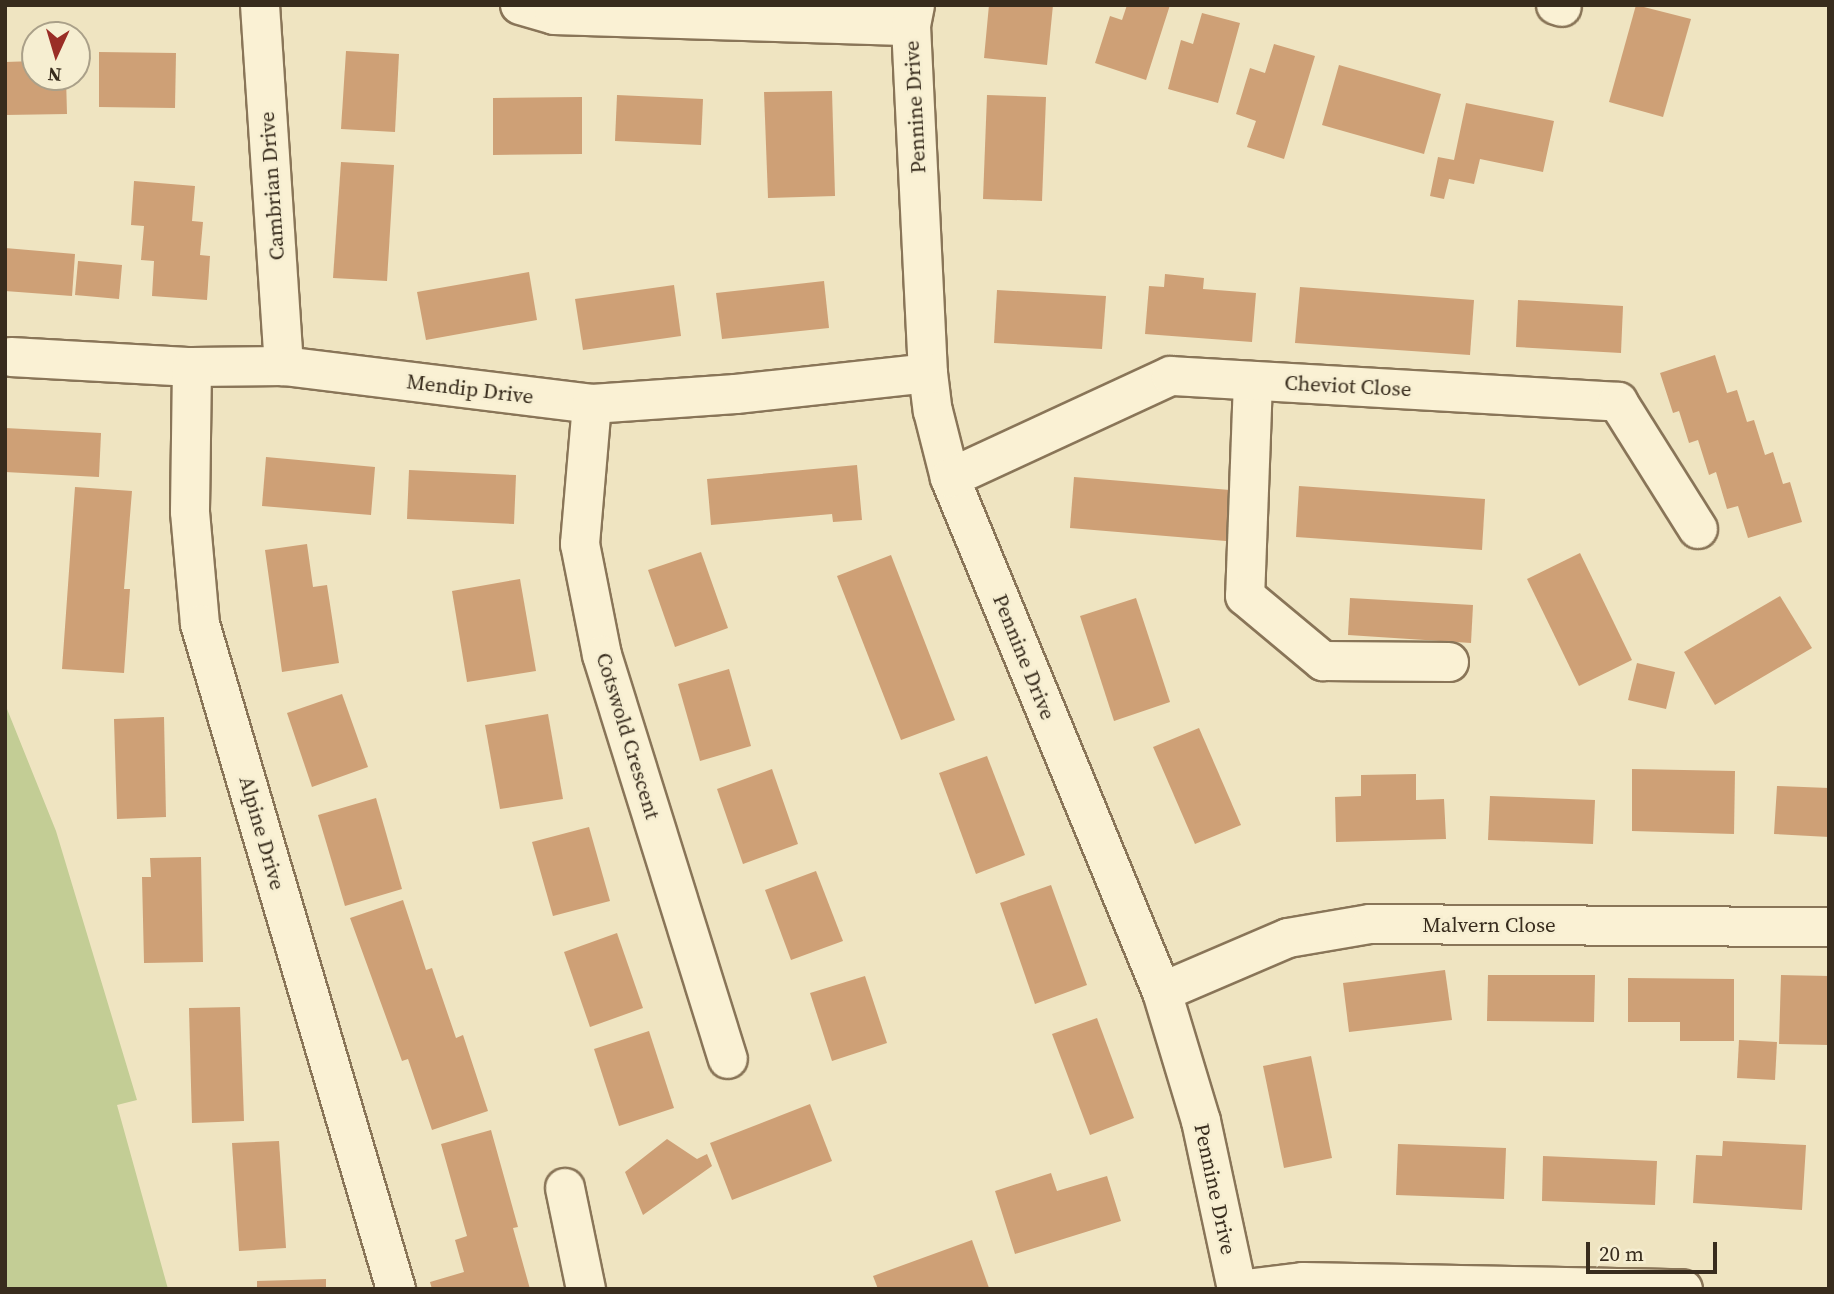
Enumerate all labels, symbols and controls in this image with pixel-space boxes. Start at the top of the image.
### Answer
north arrow [21,21,91,91]
street label: Pennine Drive [899,40,931,174]
text: N [47,62,62,88]
street label: Cambrian Drive [254,111,290,261]
street label: Mendip Drive [405,369,535,409]
street label: Cheviot Close [1284,370,1412,402]
street label: Pennine Drive [987,590,1061,724]
street label: Cotswold Crescent [591,650,665,822]
street label: Alpine Drive [234,773,290,893]
street label: Malvern Close [1422,912,1556,938]
street label: Pennine Drive [1189,1121,1241,1257]
scale bar [1589,1228,1720,1272]
text: 20 m [1599,1239,1644,1268]

